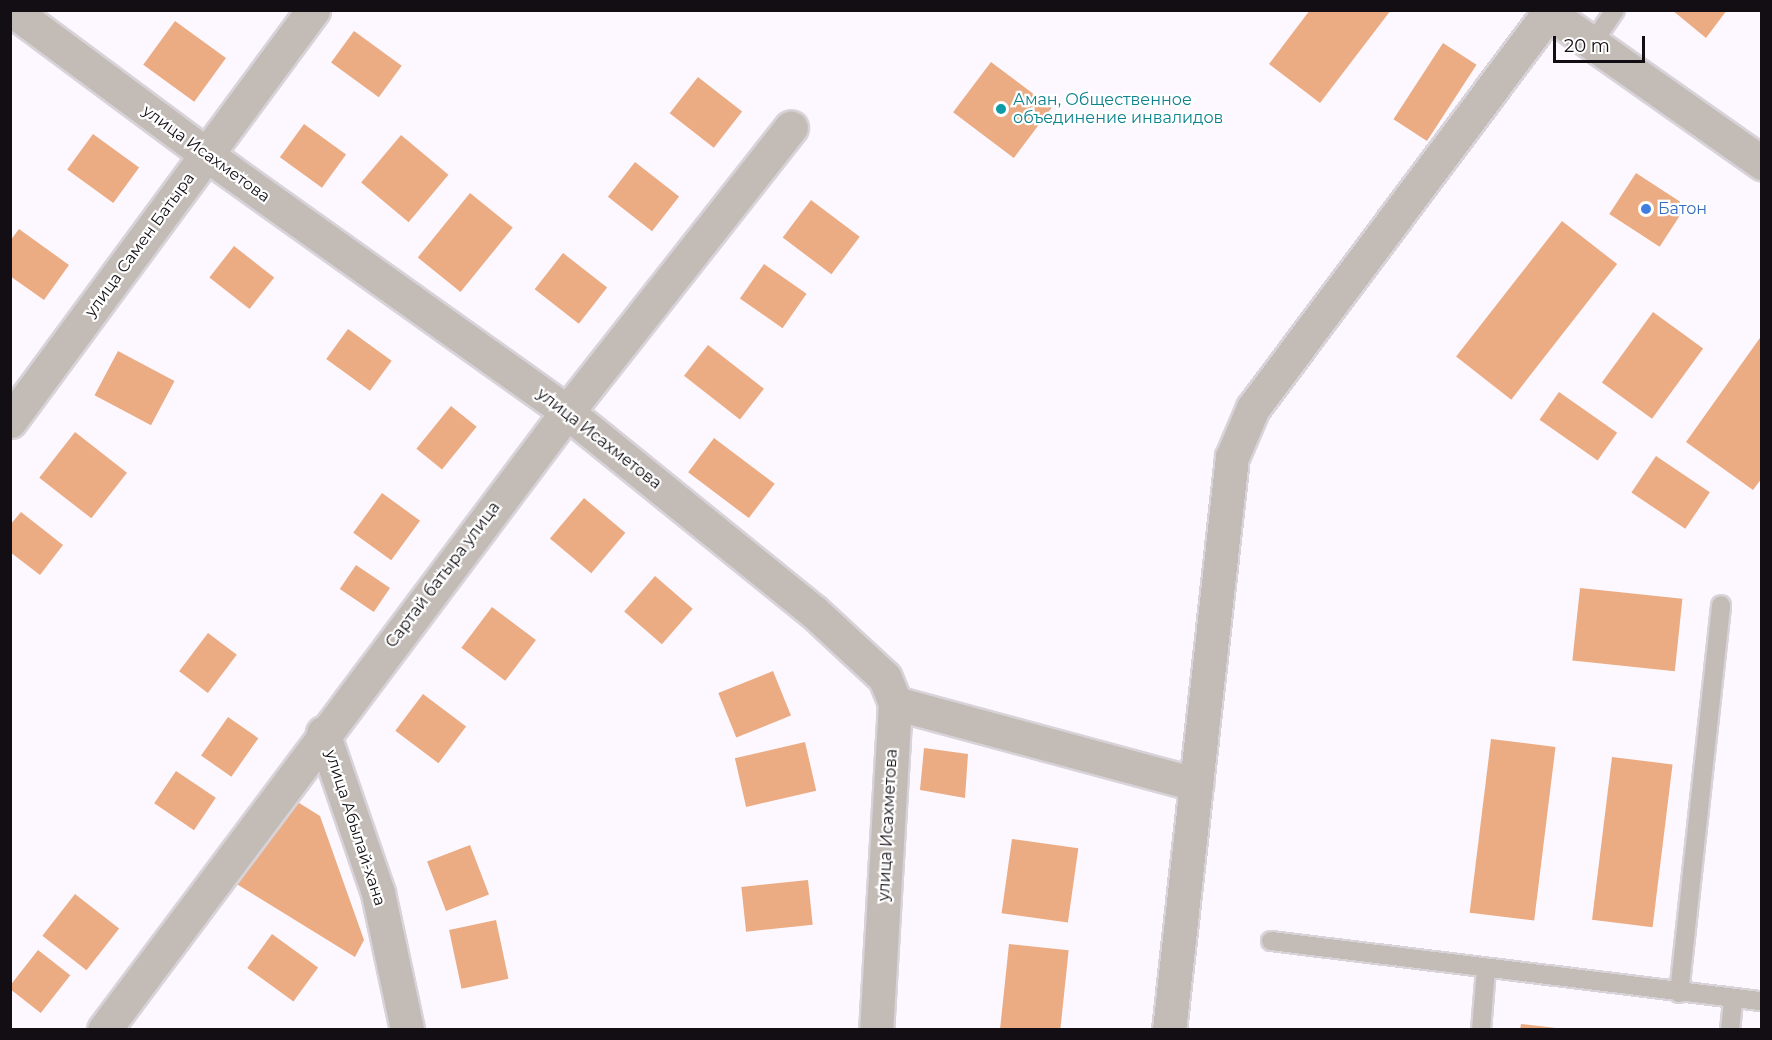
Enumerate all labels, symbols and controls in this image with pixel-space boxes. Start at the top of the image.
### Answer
scale bar [1556,24,1648,62]
text: 20 m [1564,35,1610,57]
place label: Аман, Общественное объединение инвалидов [1013,90,1223,128]
street label: улица Исахметова [139,101,273,207]
marker: Аман, Общественное объединение инвалидов [994,102,1008,116]
street label: улица Самен Батыра [81,169,199,321]
place label: Батон [1658,199,1707,219]
marker: Батон [1639,202,1653,216]
street label: улица Исахметова [533,384,665,494]
street label: Сартай батыра улица [382,498,504,652]
street label: улица Абылай-хана [321,748,389,908]
street label: улица Исахметова [874,748,902,902]

